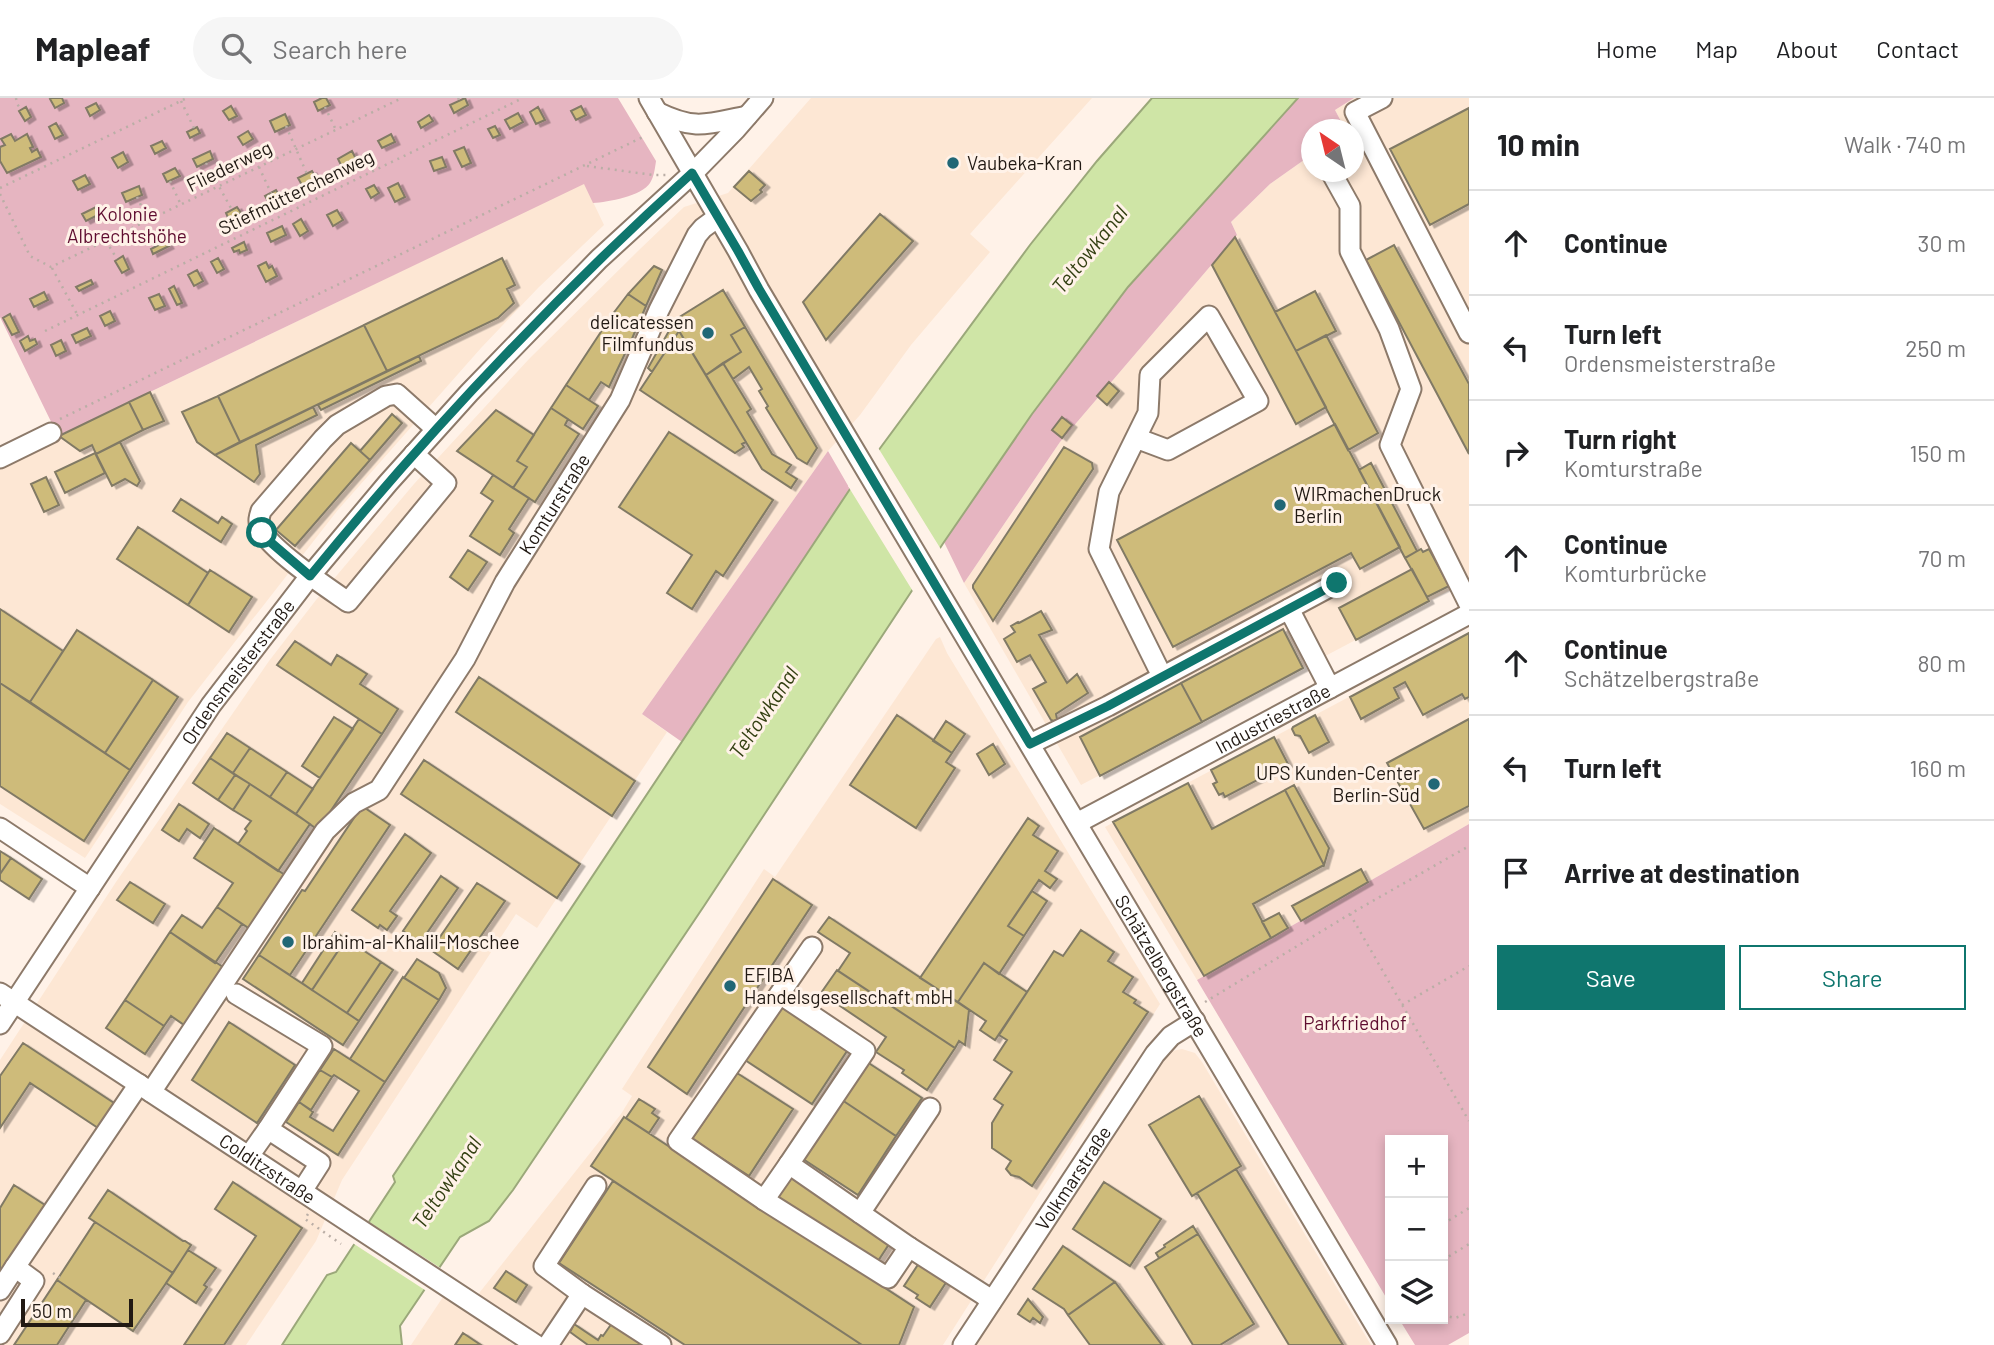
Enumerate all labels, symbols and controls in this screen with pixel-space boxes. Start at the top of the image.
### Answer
search box [193,17,683,80]
text: Mapleaf [35,28,151,68]
icon: search [217,29,255,67]
text: Search here [273,33,408,64]
text: Home [1596,34,1657,63]
text: Map [1695,34,1738,63]
text: About [1776,34,1838,63]
text: Contact [1876,34,1959,63]
north arrow [1301,119,1364,182]
text: 10 min [1497,126,1580,162]
text: Walk · 740 m [1844,130,1966,158]
street label: Fliederweg [183,135,275,196]
street label: Stiefmütterchenweg [214,144,377,239]
place label: Vaubeka-Kran [967,151,1083,174]
marker: Vaubeka-Kran [945,155,961,171]
water label: Teltowkanal [1046,200,1132,298]
park label: Kolonie Albrechtshöhe [67,202,187,247]
icon: ahead [1497,224,1535,262]
text: Continue [1564,227,1668,258]
text: 30 m [1918,229,1966,257]
place label: delicatessen Filmfundus [590,310,694,355]
text: Turn left [1564,318,1662,349]
marker: delicatessen Filmfundus [700,325,716,341]
icon: left [1497,329,1535,367]
text: 250 m [1905,334,1966,362]
text: Ordensmeisterstraße [1564,349,1776,377]
text: Turn right [1564,423,1677,454]
icon: right [1497,434,1535,472]
text: 150 m [1910,439,1966,467]
street label: Komturstraße [514,449,594,558]
text: Komturstraße [1564,454,1703,482]
place label: WIRmachenDruck Berlin [1294,482,1441,527]
marker: WIRmachenDruck Berlin [1272,497,1288,513]
route start [246,517,277,548]
text: Continue [1564,528,1668,559]
icon: ahead [1497,539,1535,577]
text: 70 m [1919,544,1966,572]
text: Komturbrücke [1564,559,1707,587]
route end [1321,567,1352,598]
street label: Ordensmeisterstraße [176,594,299,749]
text: Continue [1564,633,1668,664]
icon: ahead [1497,644,1535,682]
text: 80 m [1917,649,1966,677]
water label: Teltowkanal [723,661,803,763]
text: Schätzelbergstraße [1564,664,1759,692]
street label: Industriestraße [1211,678,1334,758]
icon: left [1497,749,1535,787]
text: Turn left [1564,752,1662,783]
text: 160 m [1909,754,1966,782]
place label: UPS Kunden-Center Berlin-Süd [1256,761,1420,806]
marker: UPS Kunden-Center Berlin-Süd [1426,776,1442,792]
icon: arrive [1497,854,1535,892]
text: Arrive at destination [1564,857,1800,888]
street label: Schätzelbergstraße [1111,891,1213,1041]
place label: Ibrahim-al-Khalil-Moschee [302,930,520,953]
marker: Ibrahim-al-Khalil-Moschee [280,934,296,950]
button: Save [1497,945,1725,1010]
button: Share [1739,945,1966,1010]
place label: EFIBA Handelsgesellschaft mbH [744,963,953,1008]
marker: EFIBA Handelsgesellschaft mbH [722,978,738,994]
park label: Parkfriedhof [1303,1011,1407,1034]
street label: Volkmarstraße [1030,1121,1115,1234]
street label: Colditzstraße [215,1128,320,1208]
water label: Teltowkanal [406,1131,486,1233]
map controls [1385,1135,1448,1324]
button: + [1385,1135,1448,1198]
button: − [1385,1198,1448,1261]
button: layers [1385,1261,1448,1324]
scale bar [21,1296,133,1328]
text: 50 m [32,1299,72,1322]

